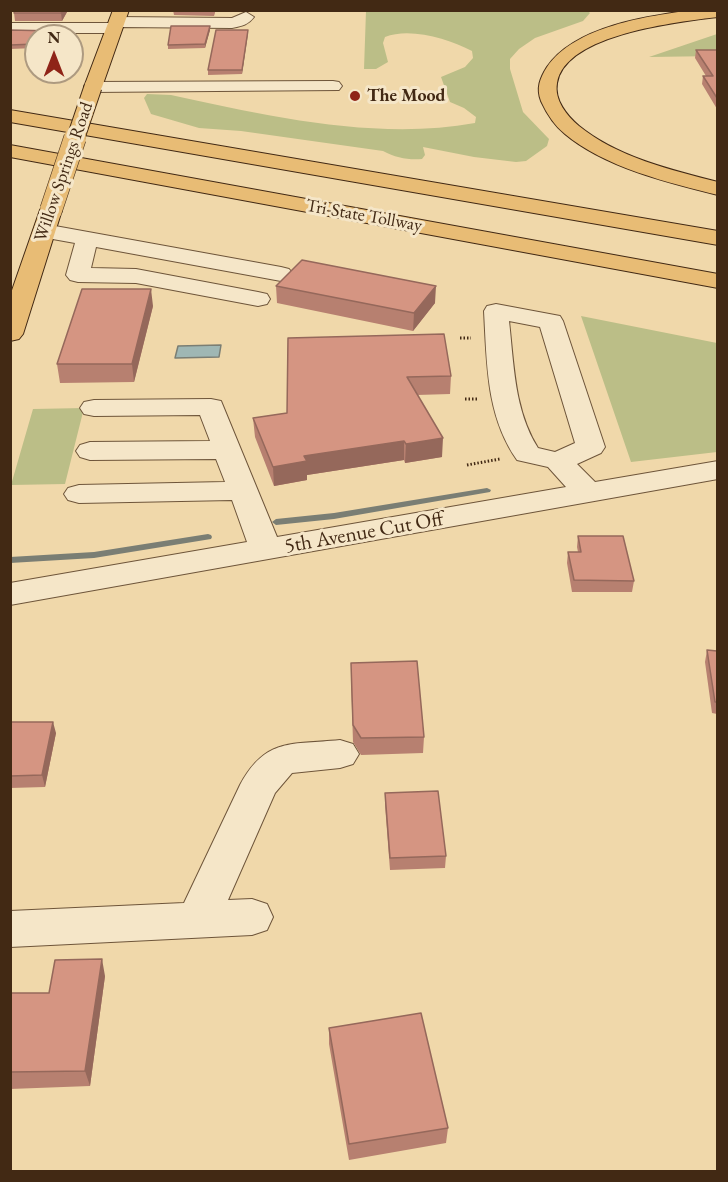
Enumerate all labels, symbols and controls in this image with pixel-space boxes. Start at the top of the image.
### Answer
north arrow [24,24,84,84]
text: N [48,27,60,48]
place label: The Mood [367,85,446,107]
marker: The Mood [348,89,362,103]
street label: Willow Springs Road [30,99,98,245]
street label: Tri-State Tollway [304,195,424,237]
street label: 5th Avenue Cut Off [283,507,445,559]

